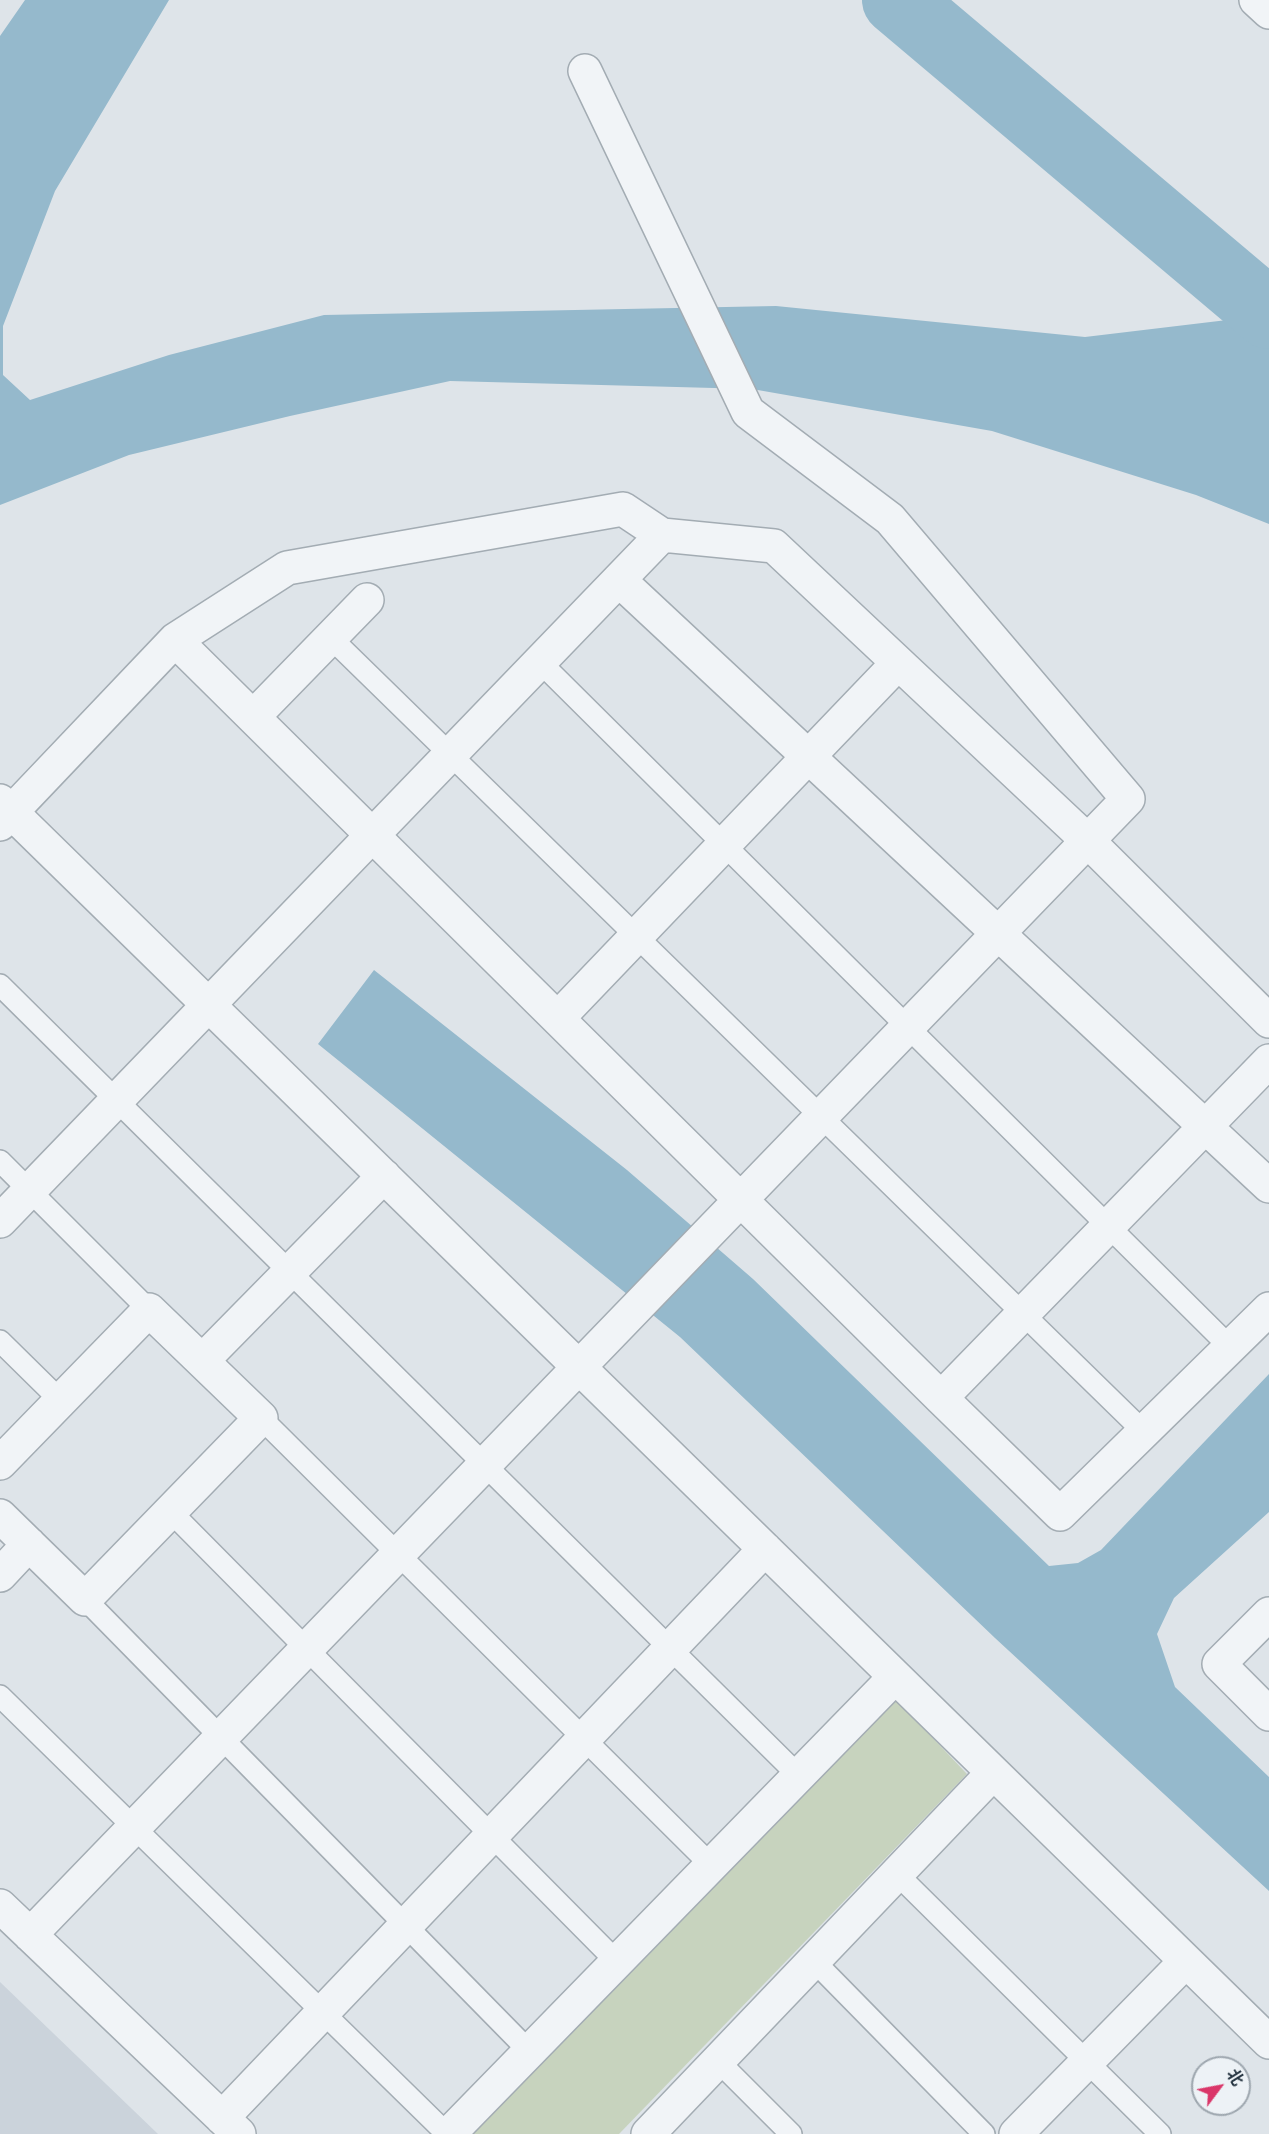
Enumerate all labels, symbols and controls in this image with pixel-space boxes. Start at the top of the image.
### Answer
north arrow [1191,2056,1251,2116]
text: 北 [1223,2065,1247,2089]

